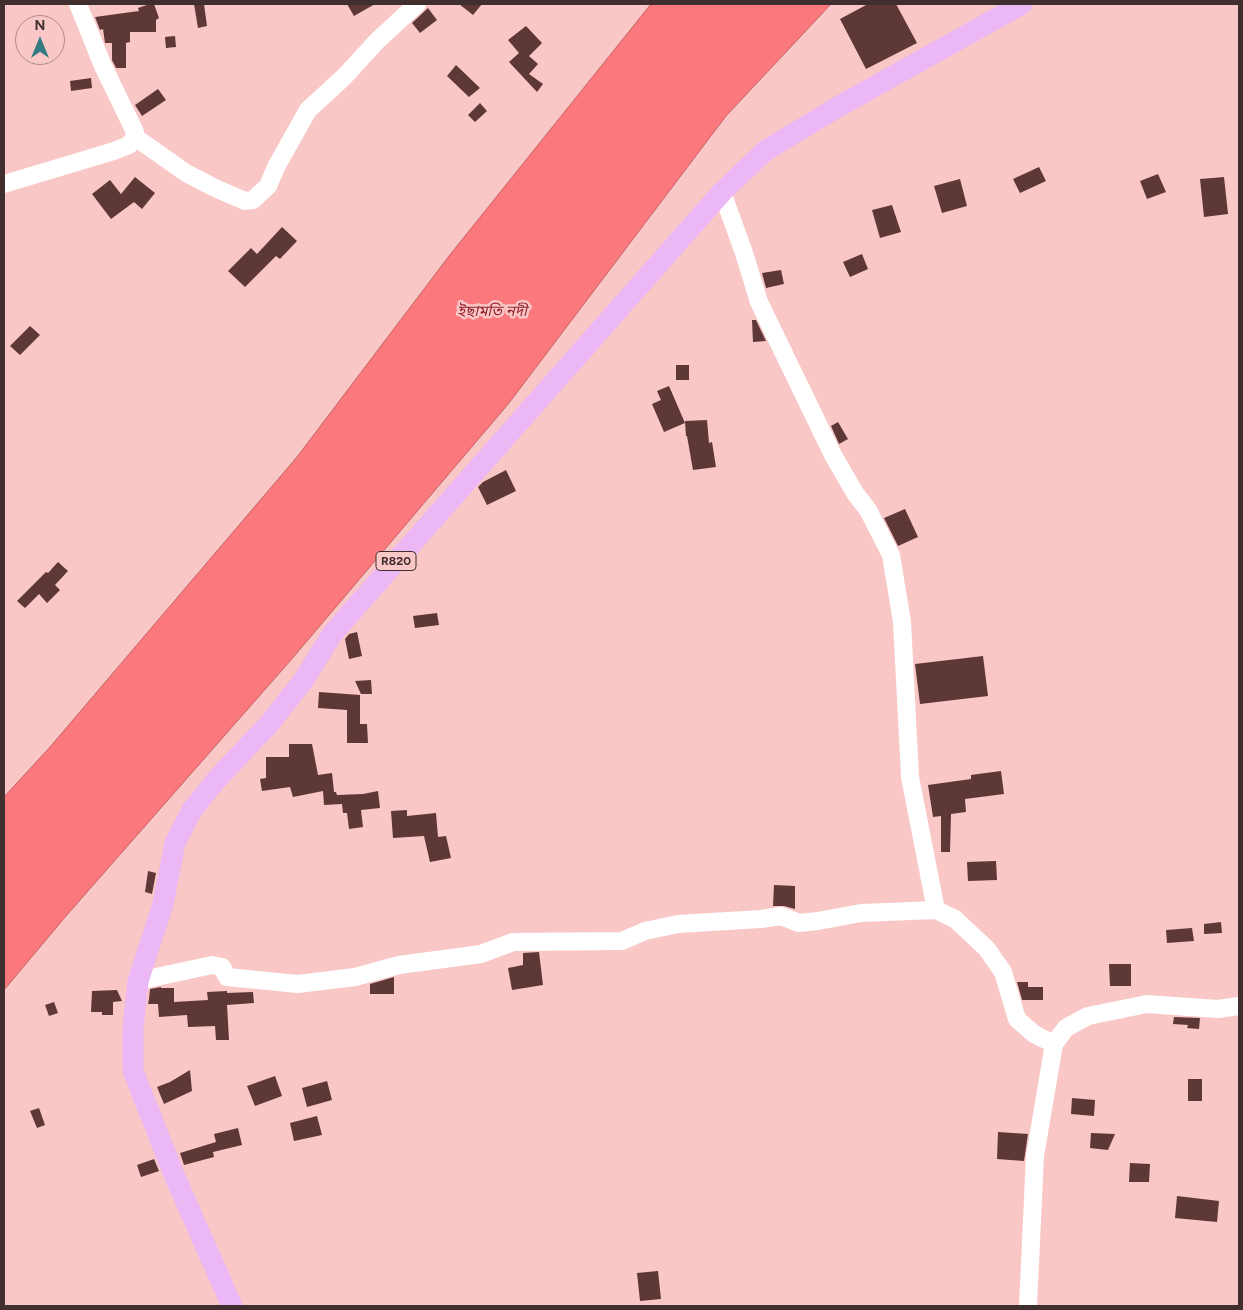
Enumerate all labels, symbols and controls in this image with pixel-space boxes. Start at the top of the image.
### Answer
north arrow [15,15,65,65]
text: N [35,17,45,34]
water label: ইছামতি নদী [457,303,527,321]
road number: R820 [376,552,416,570]

